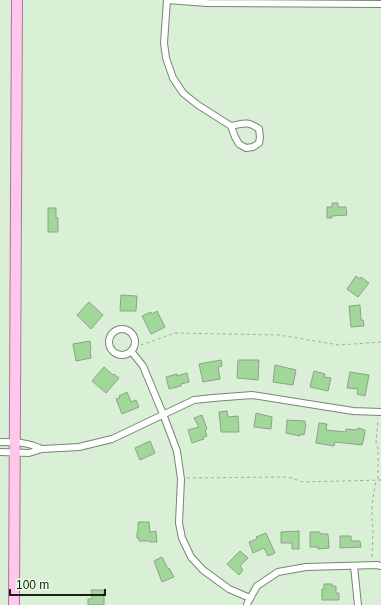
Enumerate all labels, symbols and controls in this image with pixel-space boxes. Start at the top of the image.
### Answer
scale bar [10,571,105,597]
text: 100 m [16,578,49,592]

